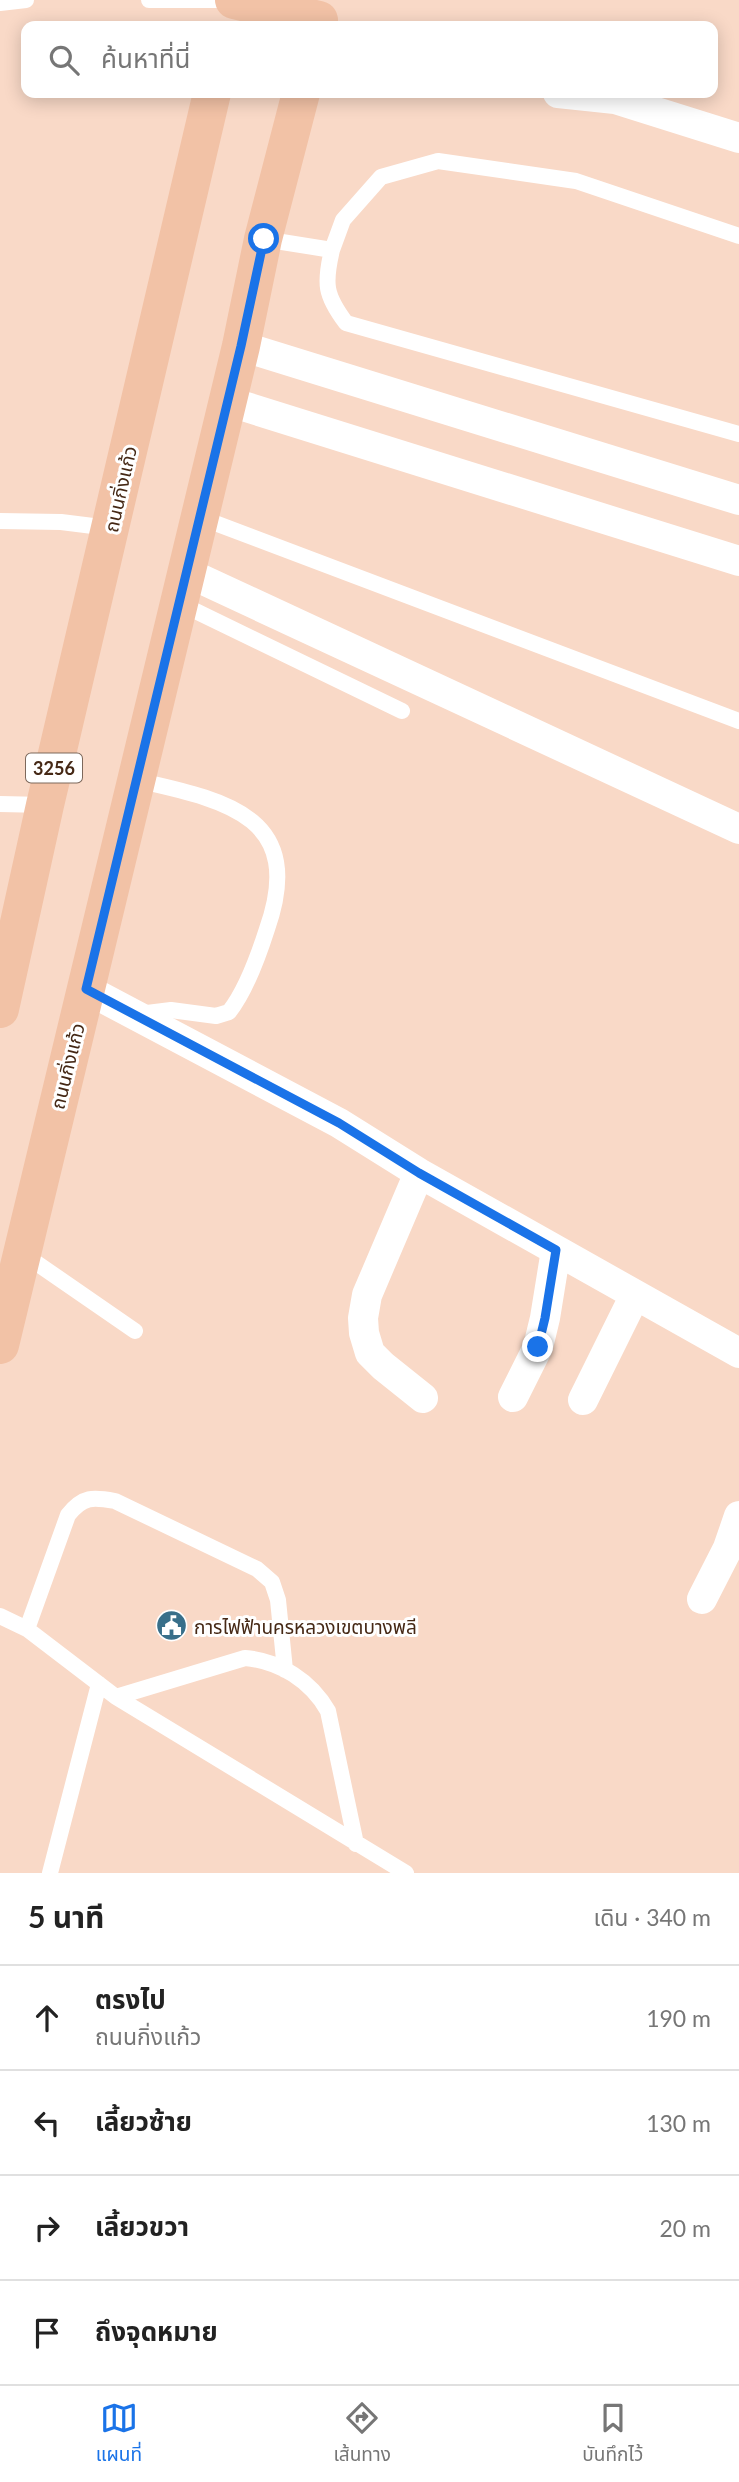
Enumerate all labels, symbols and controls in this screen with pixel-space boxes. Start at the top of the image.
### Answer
search box [21,21,718,98]
icon: search [45,41,83,79]
text: ค้นหาที่นี่ [101,42,191,74]
route start [248,223,279,254]
street label: ถนนกิ่งแก้ว [99,444,141,534]
road number: 3256 [26,754,82,782]
street label: ถนนกิ่งแก้ว [45,1021,89,1111]
route end [522,1331,553,1362]
public building icon: การไฟฟ้านครหลวงเขตบางพลี [154,1609,188,1643]
place label: การไฟฟ้านครหลวงเขตบางพลี [194,1615,417,1638]
text: 5 นาที [28,1898,104,1934]
text: เดิน · 340 m [594,1903,711,1931]
text: ตรงไป [95,1983,166,2015]
icon: ahead [28,1999,66,2037]
text: 190 m [646,2004,711,2032]
text: ถนนกิ่งแก้ว [95,2022,201,2050]
icon: left [28,2104,66,2142]
text: เลี้ยวซ้าย [95,2105,192,2137]
text: 130 m [646,2109,711,2137]
icon: right [28,2209,66,2247]
text: เลี้ยวขวา [95,2210,189,2242]
text: 20 m [660,2214,711,2242]
icon: arrive [28,2314,66,2352]
text: ถึงจุดหมาย [95,2315,218,2347]
tab: แผนที่ [96,2399,142,2470]
tab: เส้นทาง [333,2399,391,2470]
tab: บันทึกไว้ [582,2399,643,2470]

